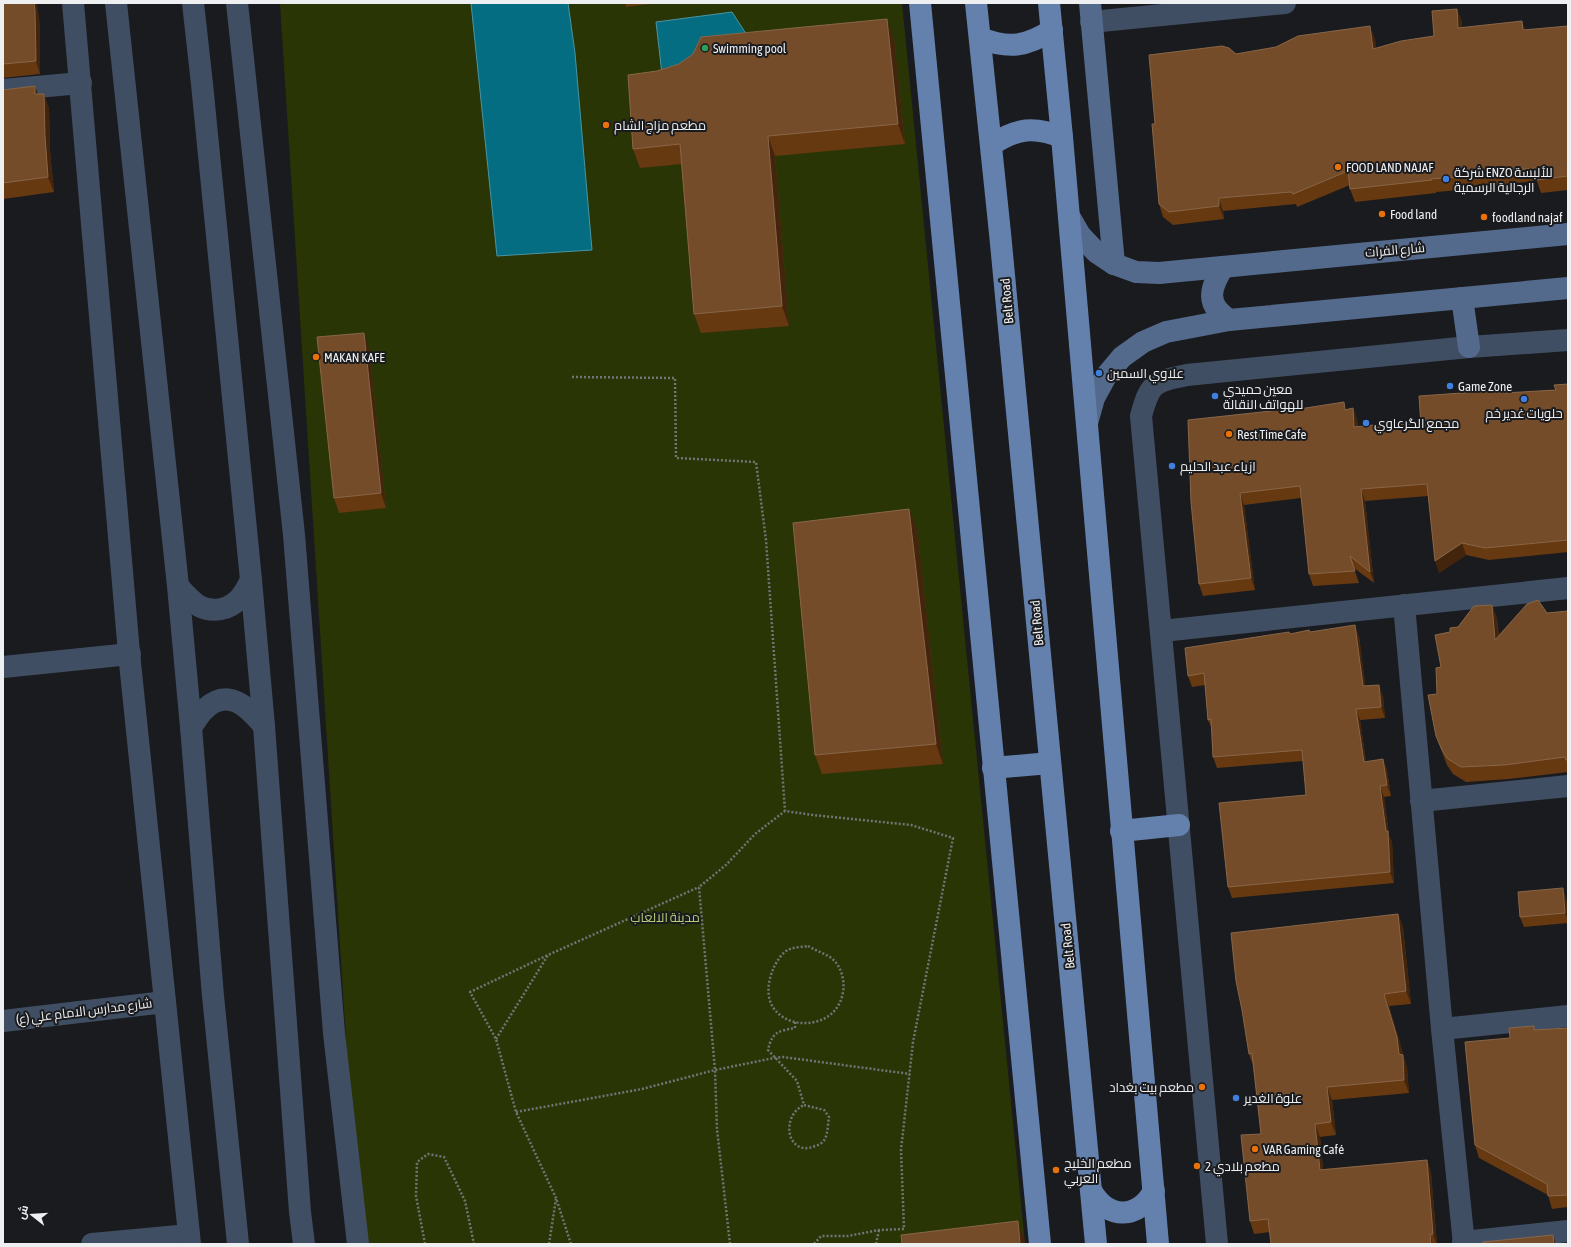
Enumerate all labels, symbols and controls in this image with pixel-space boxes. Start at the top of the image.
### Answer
place label: Swimming pool [713,41,787,56]
marker: Swimming pool [700,43,710,53]
place label: مطعم مزاج الشام [614,118,706,135]
marker: مطعم مزاج الشام [601,120,611,130]
place label: FOOD LAND NAJAF [1346,160,1434,175]
marker: FOOD LAND NAJAF [1333,162,1343,172]
place label: شركة ENZO للألبسة الرجالية الرسمية [1454,165,1553,195]
marker: شركة ENZO للألبسة الرجالية الرسمية [1441,174,1451,184]
place label: Food land [1390,207,1437,222]
marker: Food land [1377,209,1387,219]
place label: foodland najaf [1492,210,1563,225]
marker: foodland najaf [1479,212,1489,222]
street label: شارع الفرات [1364,240,1426,261]
street label: Belt Road [998,278,1016,324]
place label: MAKAN KAFE [324,350,385,365]
marker: MAKAN KAFE [311,352,321,362]
place label: علاوي السمين [1107,366,1184,384]
marker: علاوي السمين [1094,368,1104,378]
place label: Game Zone [1458,379,1512,394]
marker: Game Zone [1445,381,1455,391]
place label: معين حميدي للهواتف النقالة [1223,382,1303,412]
marker: معين حميدي للهواتف النقالة [1210,391,1220,401]
marker: حلويات غدير خم [1519,394,1529,404]
place label: حلويات غدير خم [1485,406,1563,423]
place label: مجمع الگرعاوي [1374,416,1459,434]
marker: مجمع الگرعاوي [1361,418,1371,428]
place label: Rest Time Cafe [1237,427,1306,442]
marker: Rest Time Cafe [1224,429,1234,439]
place label: ازياء عبد الحليم [1180,459,1256,476]
marker: ازياء عبد الحليم [1167,461,1177,471]
street label: Belt Road [1028,600,1046,646]
park label: مدينة الالعاب [630,910,700,925]
street label: Belt Road [1058,922,1078,970]
street label: شارع مدارس الامام علي (ع) [15,995,153,1030]
place label: مطعم بيت بغداد [1109,1080,1194,1097]
marker: مطعم بيت بغداد [1197,1082,1207,1092]
place label: علوة الغدير [1243,1091,1302,1106]
marker: علوة الغدير [1231,1093,1241,1103]
place label: VAR Gaming Café [1263,1142,1344,1157]
marker: VAR Gaming Café [1250,1144,1260,1154]
place label: مطعم الخليج العربي [1064,1156,1132,1189]
place label: مطعم بلادي 2 [1205,1159,1280,1177]
marker: مطعم بلادي 2 [1192,1161,1202,1171]
marker: مطعم الخليج العربي [1051,1165,1061,1175]
north arrow [12,1195,52,1235]
text: ش [15,1204,31,1221]

